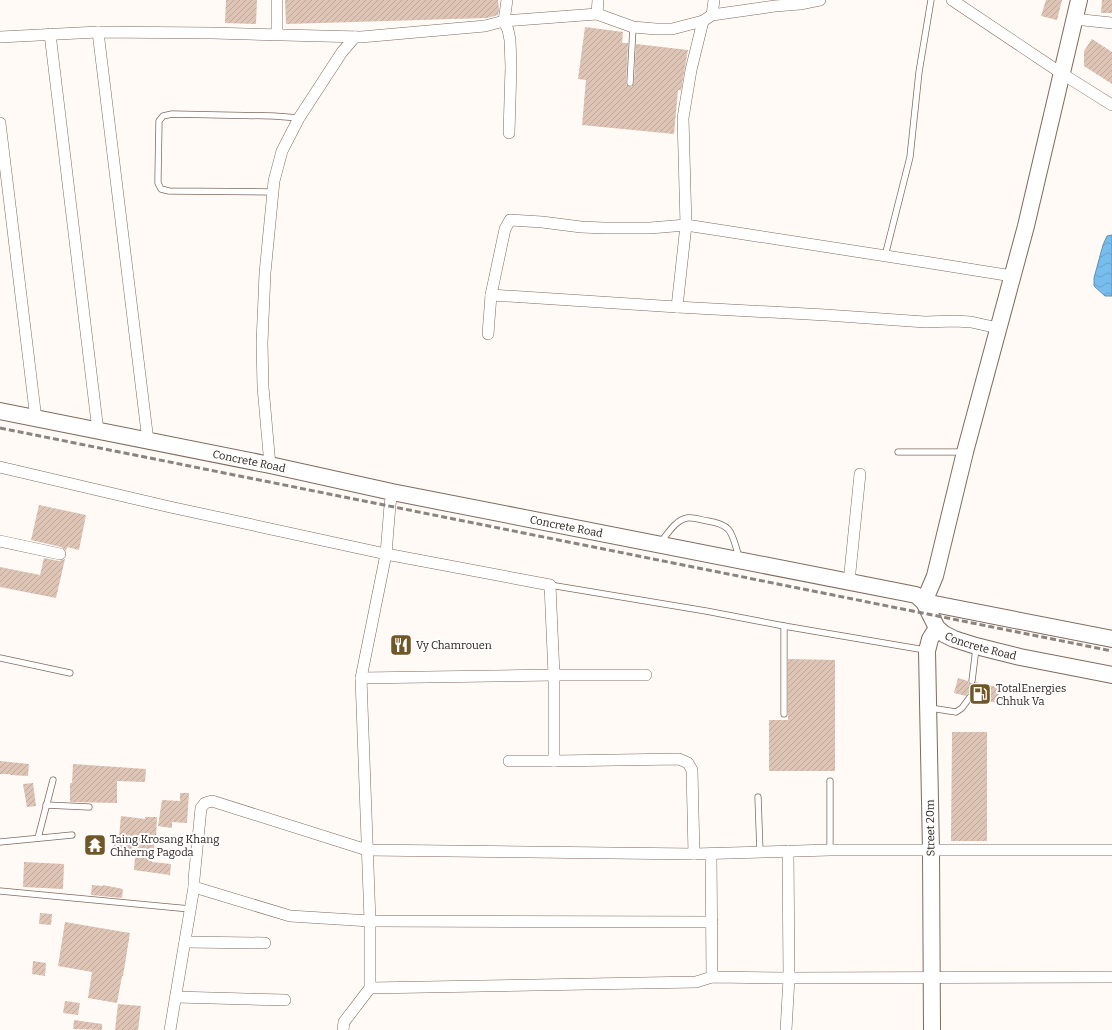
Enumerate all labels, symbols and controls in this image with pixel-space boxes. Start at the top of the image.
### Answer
street label: Concrete Road [211,448,287,475]
street label: Concrete Road [529,513,604,540]
street label: Concrete Road [942,629,1018,663]
restaurant icon: Vy Chamrouen [388,632,414,658]
place label: Vy Chamrouen [416,639,492,652]
fuel station icon: TotalEnergies Chhuk Va [967,681,993,707]
place label: TotalEnergies Chhuk Va [996,682,1066,708]
street label: Street 20m [923,799,937,856]
temple icon: Taing Krosang Khang Chherng Pagoda [82,832,108,858]
place label: Taing Krosang Khang Chherng Pagoda [110,833,219,859]

